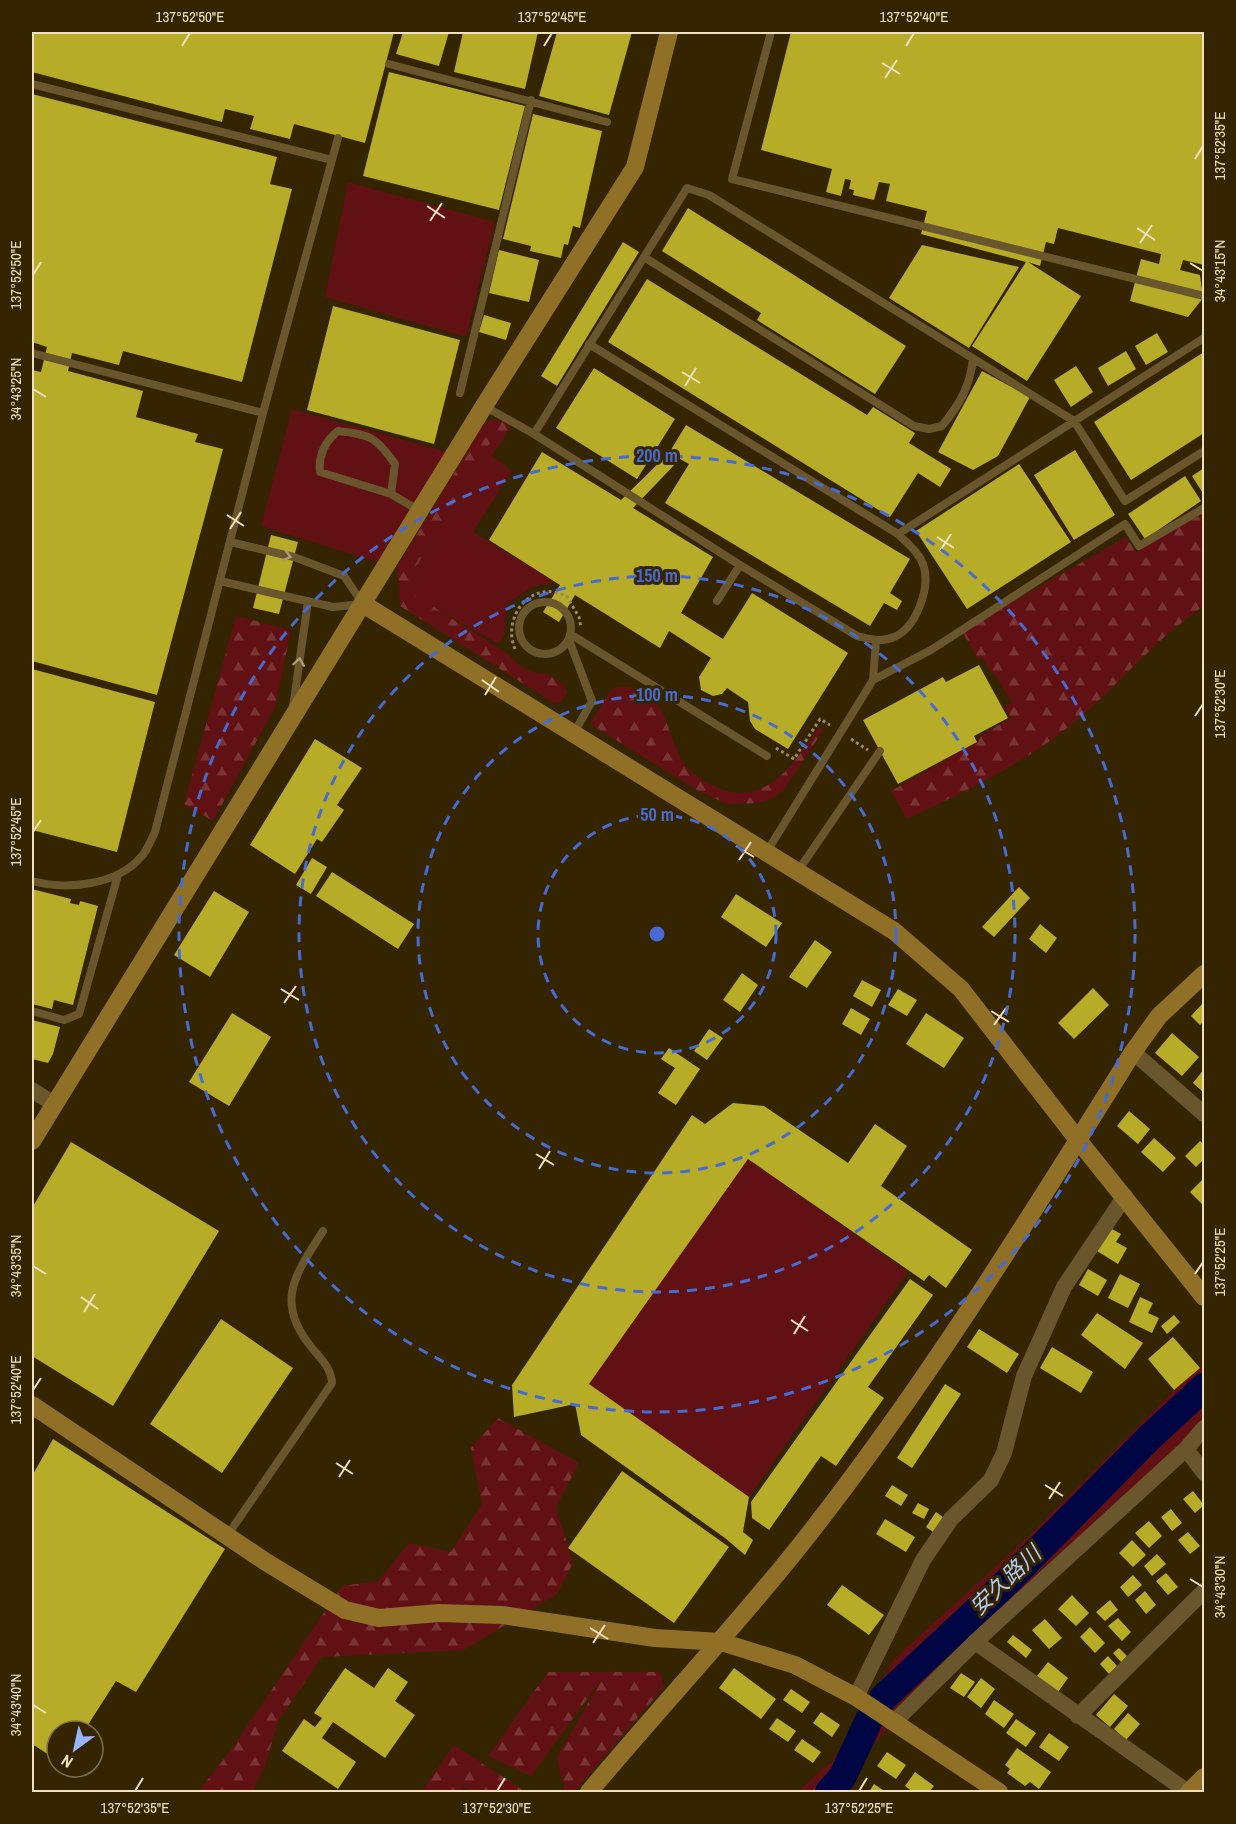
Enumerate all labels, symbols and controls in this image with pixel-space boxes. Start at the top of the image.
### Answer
text: 137°52'50"E [156,6,224,27]
text: 137°52'45"E [518,6,586,27]
text: 137°52'40"E [880,6,948,27]
text: 137°52'35"E [1209,112,1230,180]
text: 34°43'15"N [1209,240,1230,302]
text: 137°52'50"E [5,241,26,309]
text: 34°43'25"N [5,358,26,420]
text: 200 m [636,443,678,468]
one-way arrow [282,548,292,561]
text: 150 m [636,563,678,588]
one-way arrow [293,657,305,666]
text: 137°52'30"E [1209,670,1230,738]
text: 100 m [636,682,678,707]
text: 137°52'45"E [5,798,26,866]
text: 50 m [640,802,674,827]
centre of rings [647,924,667,944]
text: 137°52'25"E [1209,1228,1230,1296]
text: 34°43'35"N [5,1235,26,1297]
text: 137°52'40"E [5,1356,26,1424]
water label: 安久路川 [963,1537,1049,1621]
text: 34°43'30"N [1209,1556,1230,1618]
text: 34°43'40"N [5,1674,26,1736]
north arrow [45,1719,105,1779]
text: N [57,1750,77,1773]
text: 137°52'35"E [101,1797,169,1818]
text: 137°52'30"E [463,1797,531,1818]
text: 137°52'25"E [825,1797,893,1818]

